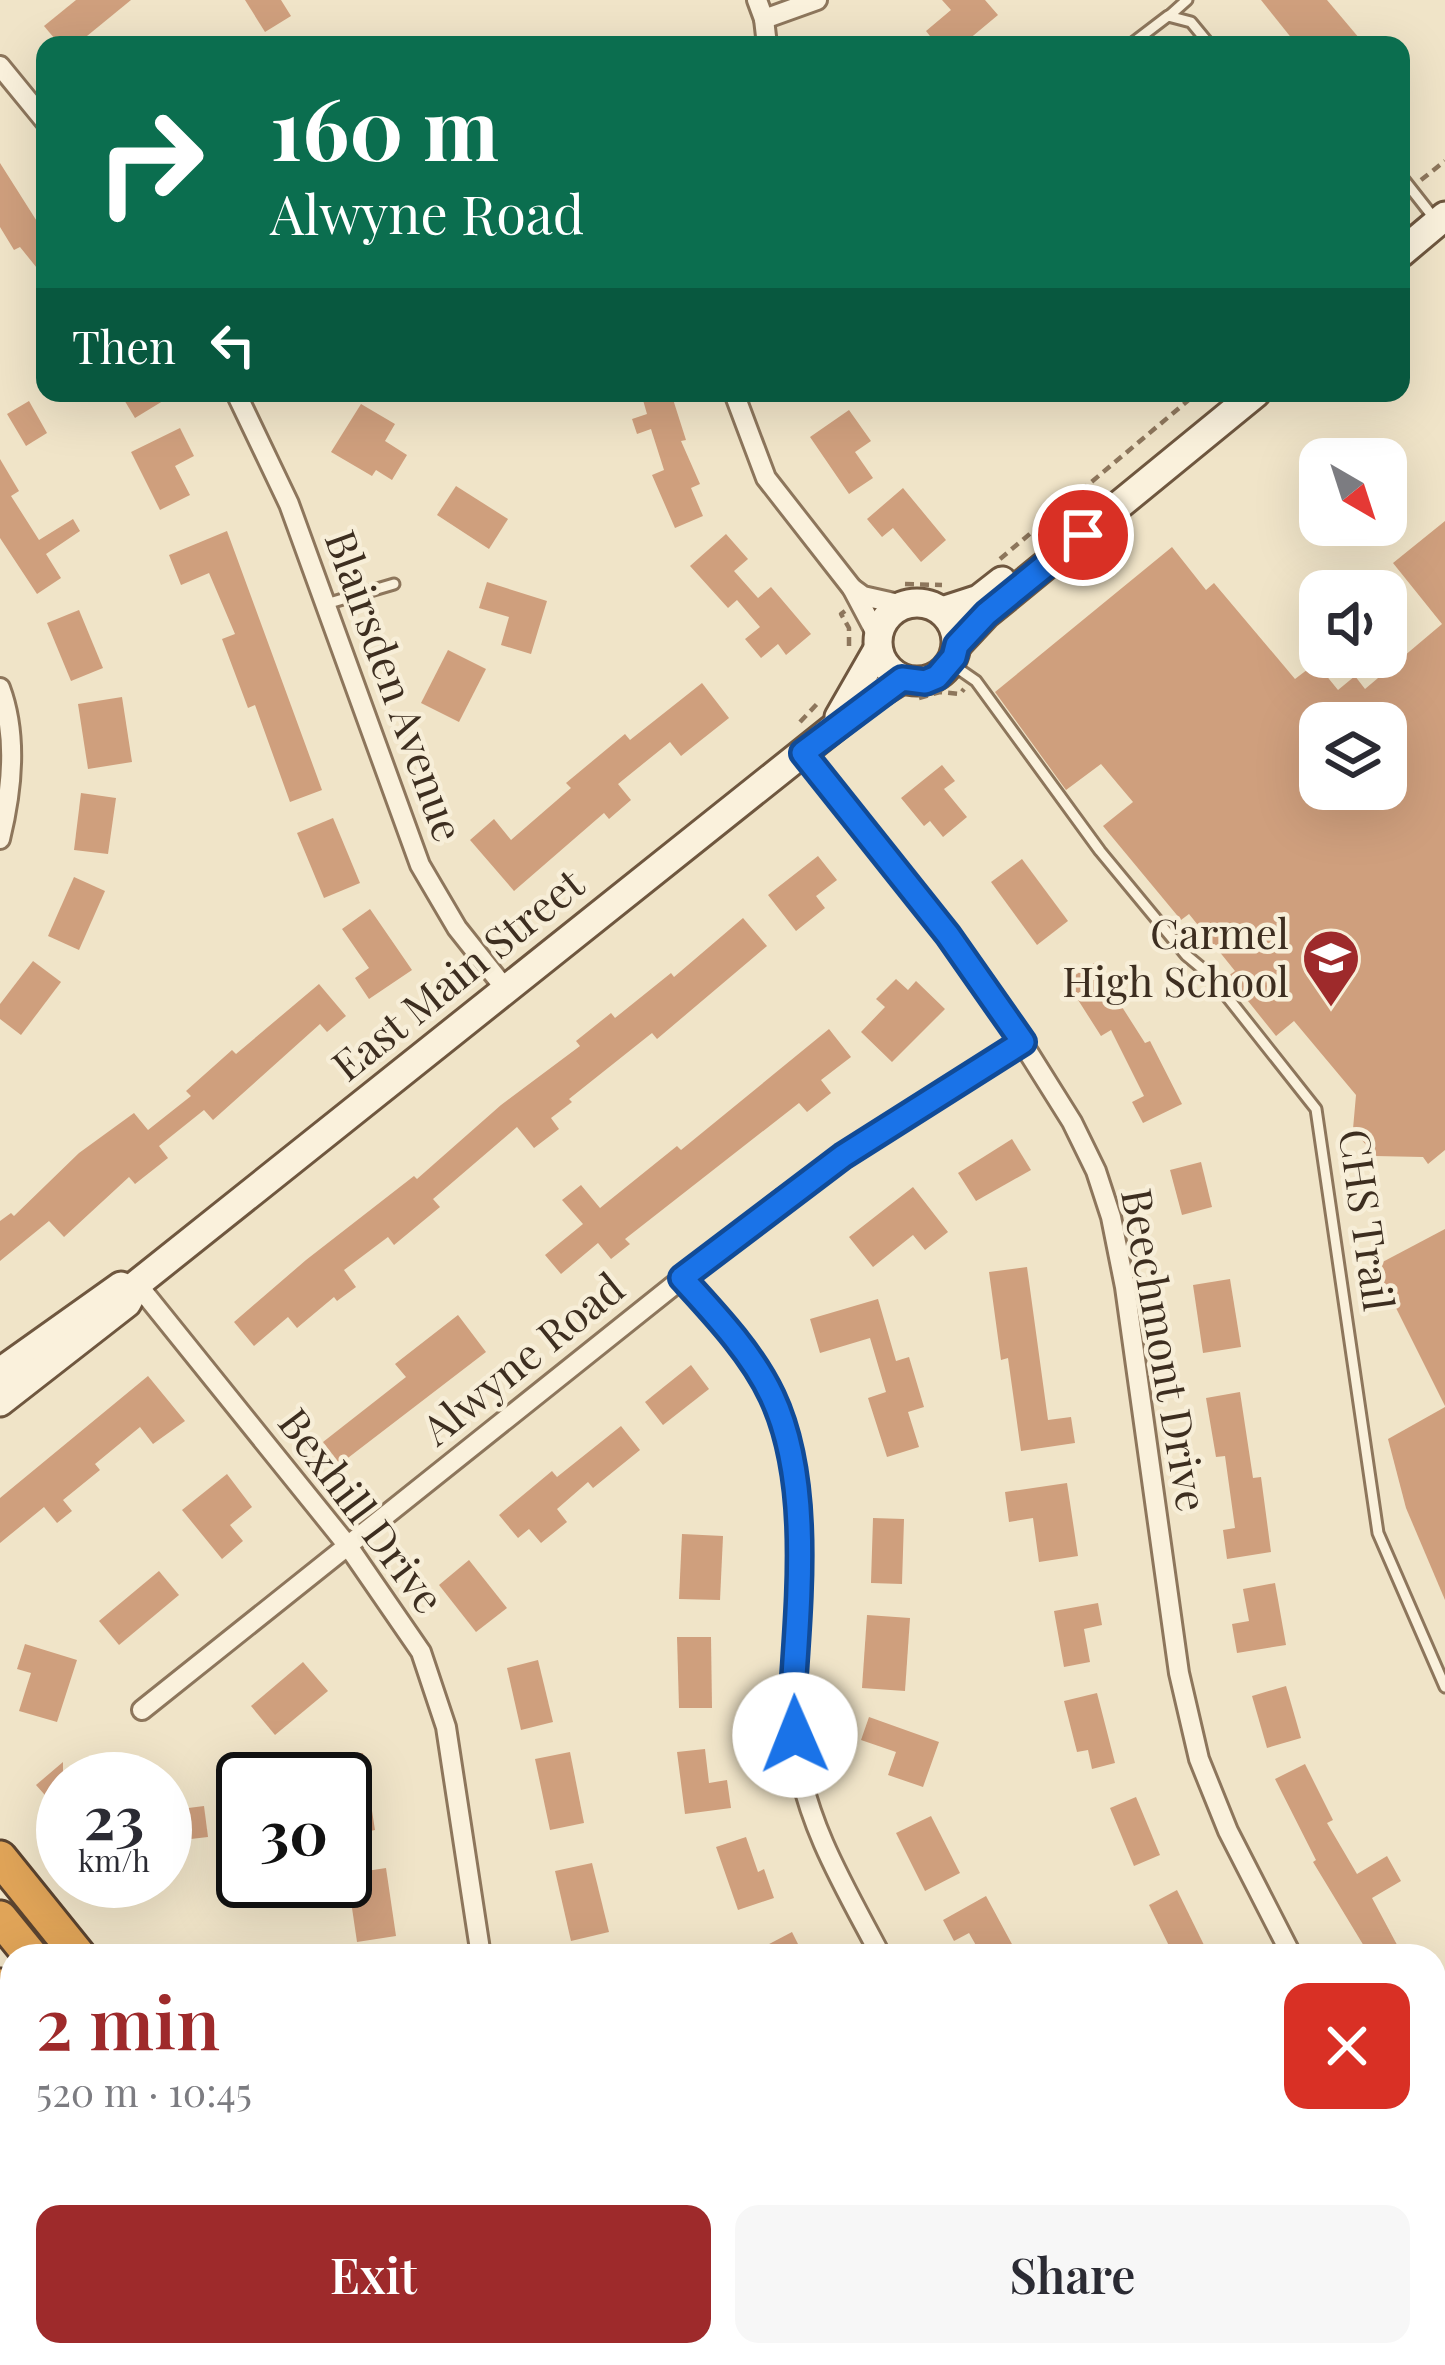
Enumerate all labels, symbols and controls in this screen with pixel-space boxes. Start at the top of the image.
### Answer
text: 160 m [270,70,499,182]
icon: right [72,84,228,240]
text: Alwyne Road [270,177,584,249]
icon: left [200,312,266,378]
text: Then [72,315,176,375]
north arrow [1299,438,1407,546]
map controls [1299,438,1407,810]
pin [1032,484,1134,586]
icon: arrive [1050,502,1116,568]
street label: Blairsden Avenue [314,522,478,848]
button: sound [1299,570,1407,678]
button: layers [1299,702,1407,810]
street label: East Main Street [320,854,595,1092]
place label: Carmel High School [1062,904,1289,1008]
school or university icon: Carmel High School [1300,927,1362,1009]
street label: CHS Trail [1328,1125,1408,1314]
street label: Beechmont Drive [1110,1184,1222,1515]
street label: Alwyne Road [408,1259,634,1457]
street label: Bexhill Drive [267,1396,458,1624]
position arrow [732,1672,858,1798]
speed limit sign: 30 [216,1752,372,1908]
text: 23 [84,1775,144,1855]
text: km/h [78,1840,150,1880]
text: 2 min [36,1972,220,2068]
button: close [1284,1983,1410,2109]
text: 520 m · 10:45 [36,2065,252,2117]
button: Exit [36,2205,711,2343]
button: Share [735,2205,1410,2343]

